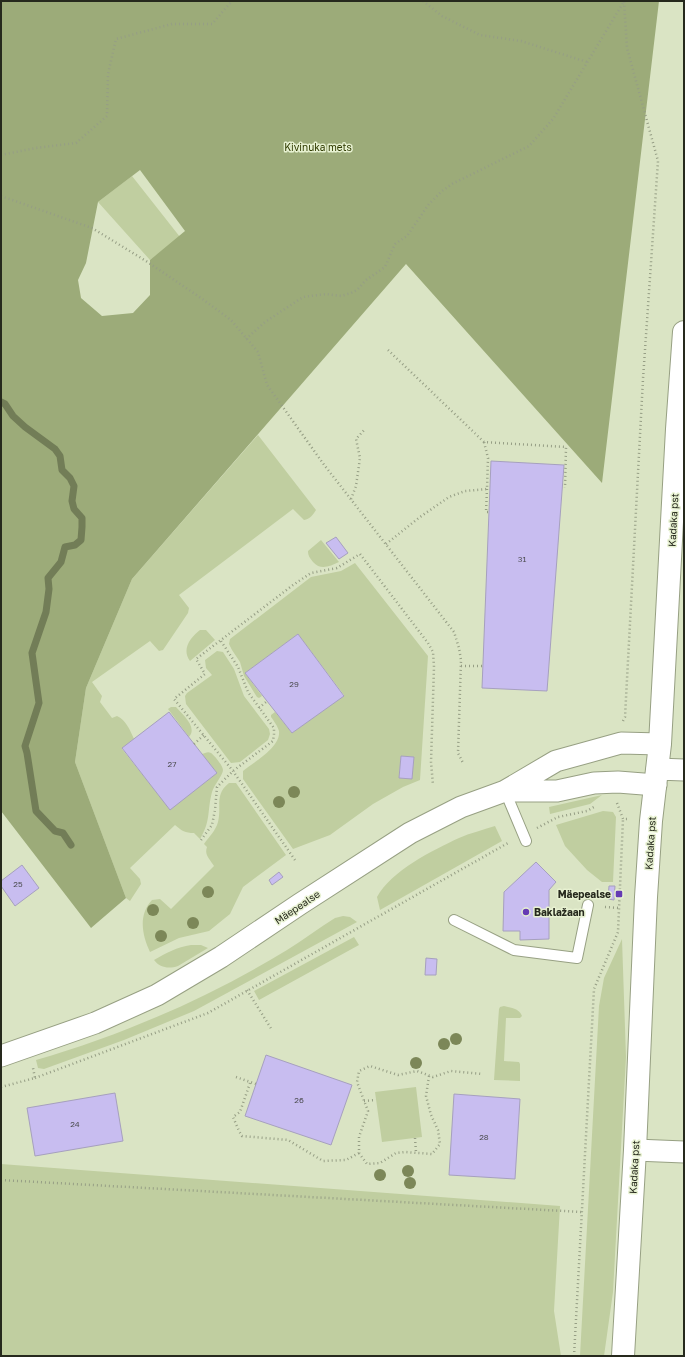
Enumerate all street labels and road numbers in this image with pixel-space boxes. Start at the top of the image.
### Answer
street label: Kadaka pst [666,493,680,547]
street label: Kadaka pst [642,816,658,870]
street label: Mäepealse [272,887,322,927]
street label: Kadaka pst [627,1140,641,1194]

